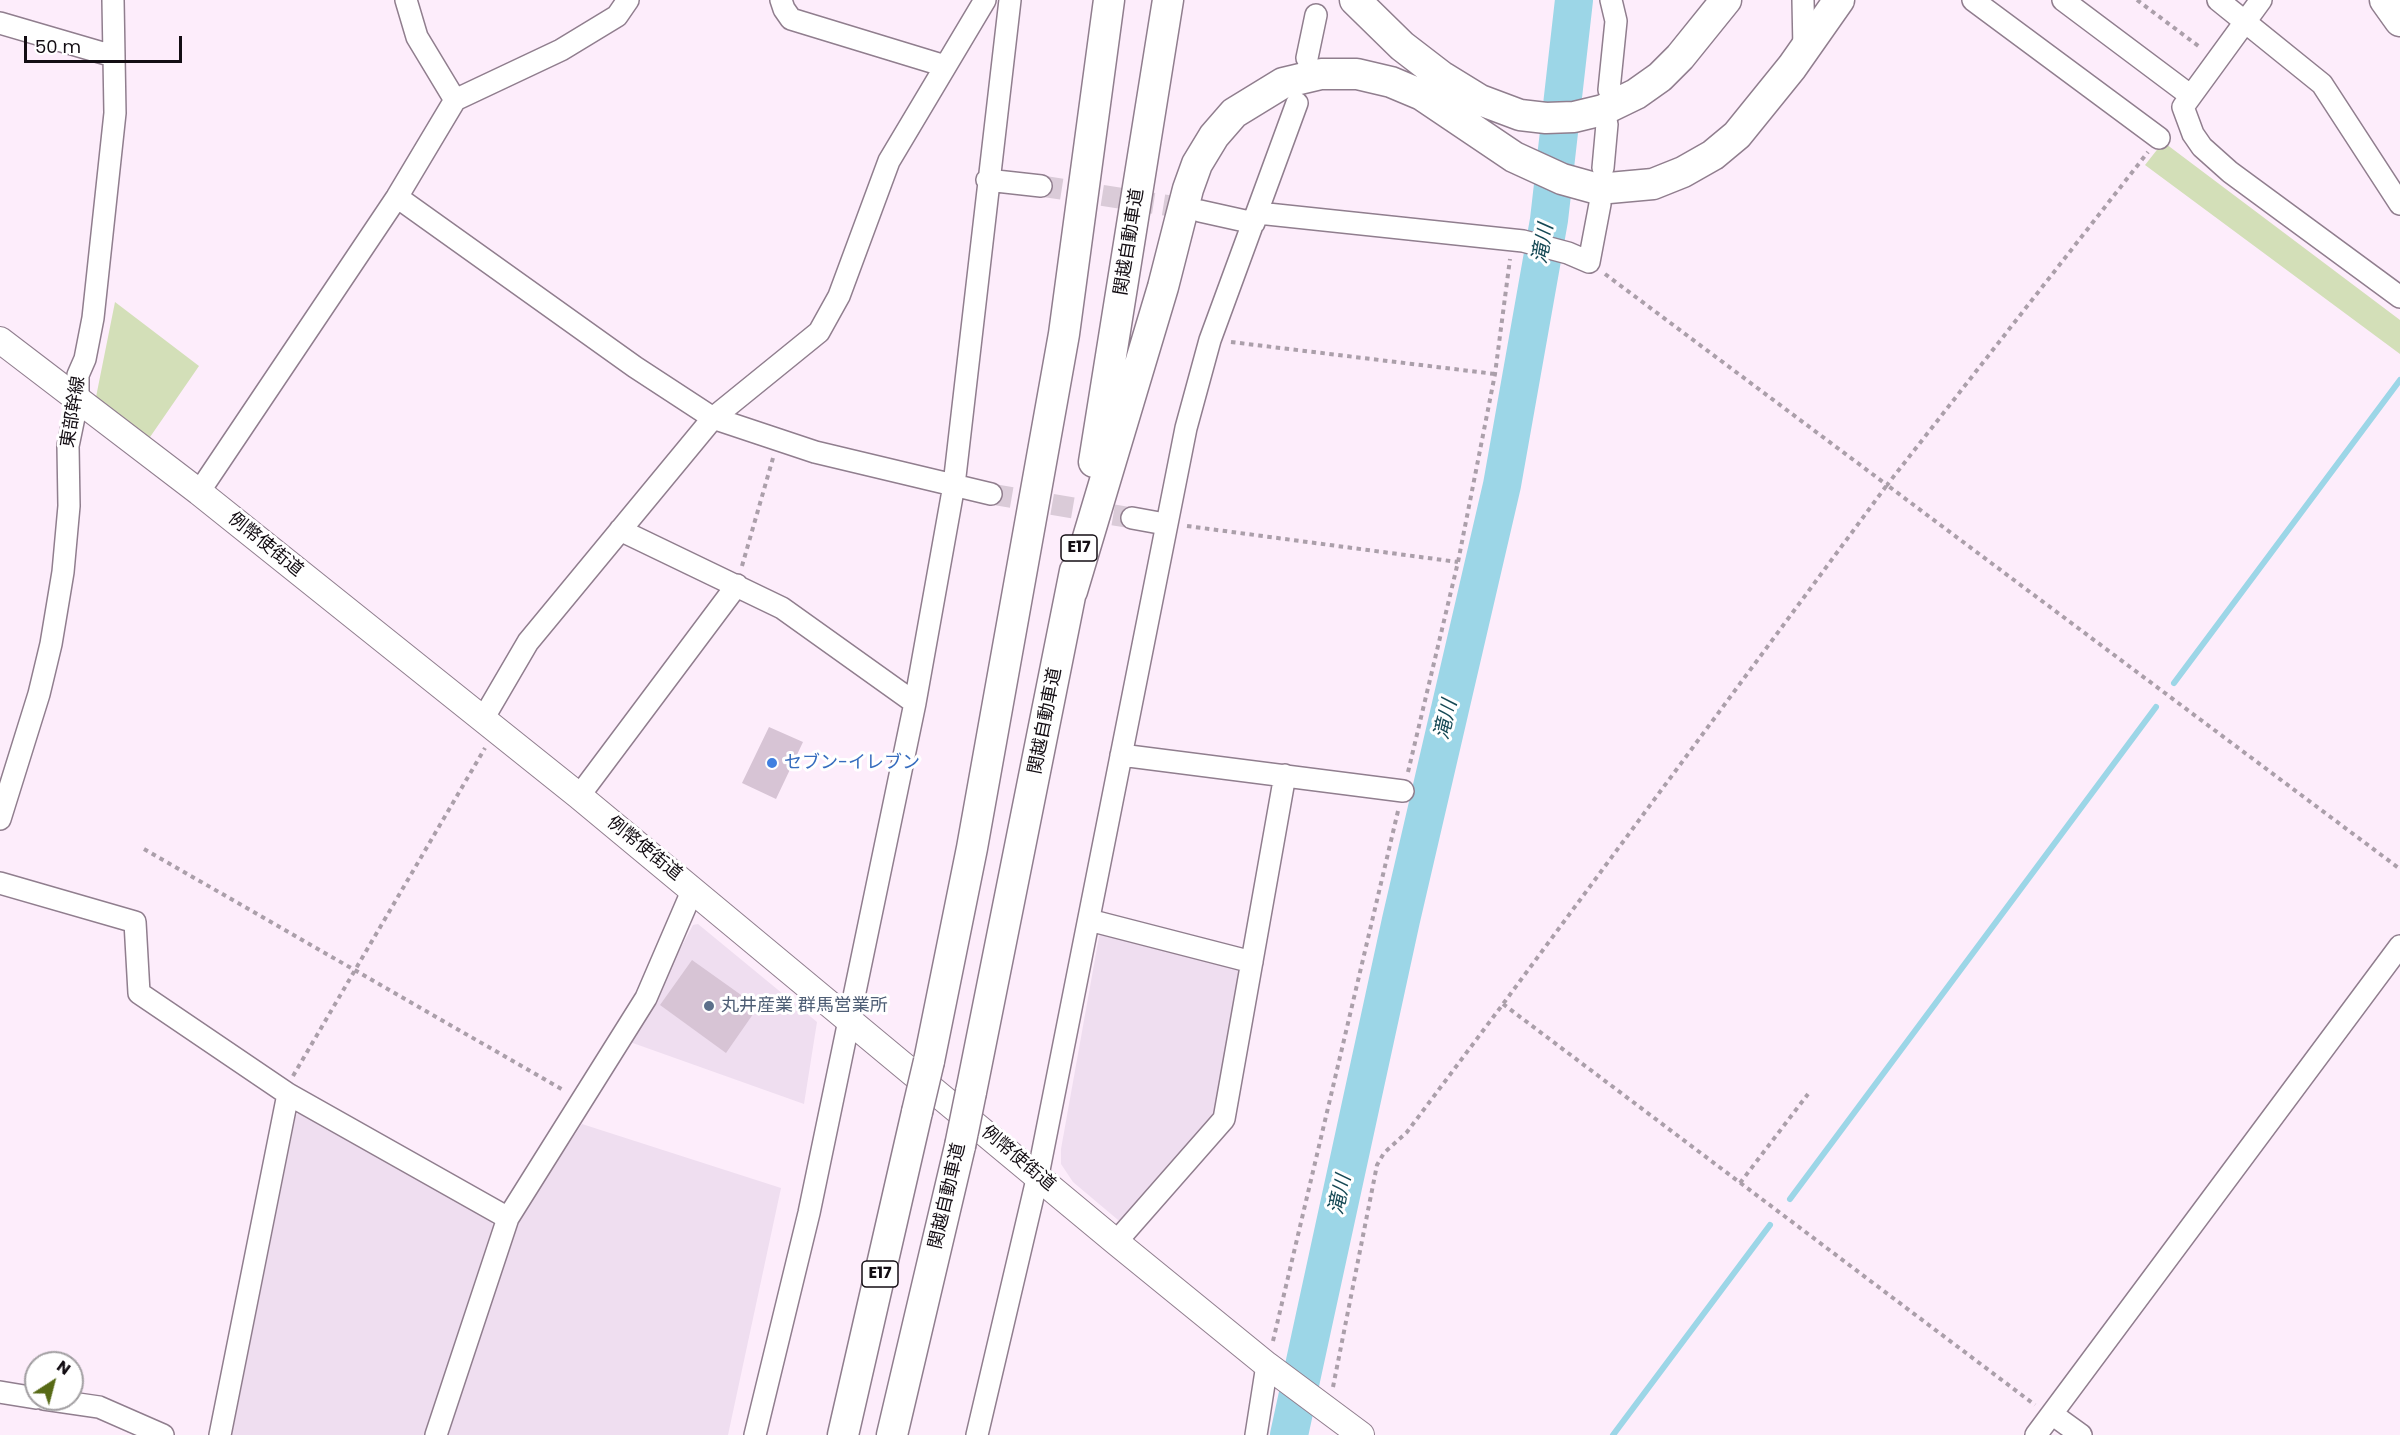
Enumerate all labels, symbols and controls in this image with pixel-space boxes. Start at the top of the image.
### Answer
scale bar [27,24,184,62]
text: 50 m [35,34,81,59]
street label: 関越自動車道 [1111,187,1149,297]
water label: 滝川 [1529,222,1559,266]
street label: 東部幹線 [58,375,90,449]
street label: 例幣使街道 [223,508,307,582]
road number: E17 [1061,535,1097,561]
street label: 関越自動車道 [1025,666,1067,776]
water label: 滝川 [1431,698,1463,742]
place label: セブン-イレブン [784,752,920,774]
marker: セブン-イレブン [765,756,779,770]
street label: 例幣使街道 [602,812,686,886]
place label: 丸井産業 群馬営業所 [721,995,888,1017]
marker: 丸井産業 群馬営業所 [702,999,716,1013]
street label: 例幣使街道 [977,1122,1059,1196]
street label: 関越自動車道 [925,1141,971,1251]
water label: 滝川 [1325,1173,1357,1217]
road number: E17 [862,1261,898,1287]
north arrow [24,1351,84,1411]
text: N [52,1355,75,1380]

